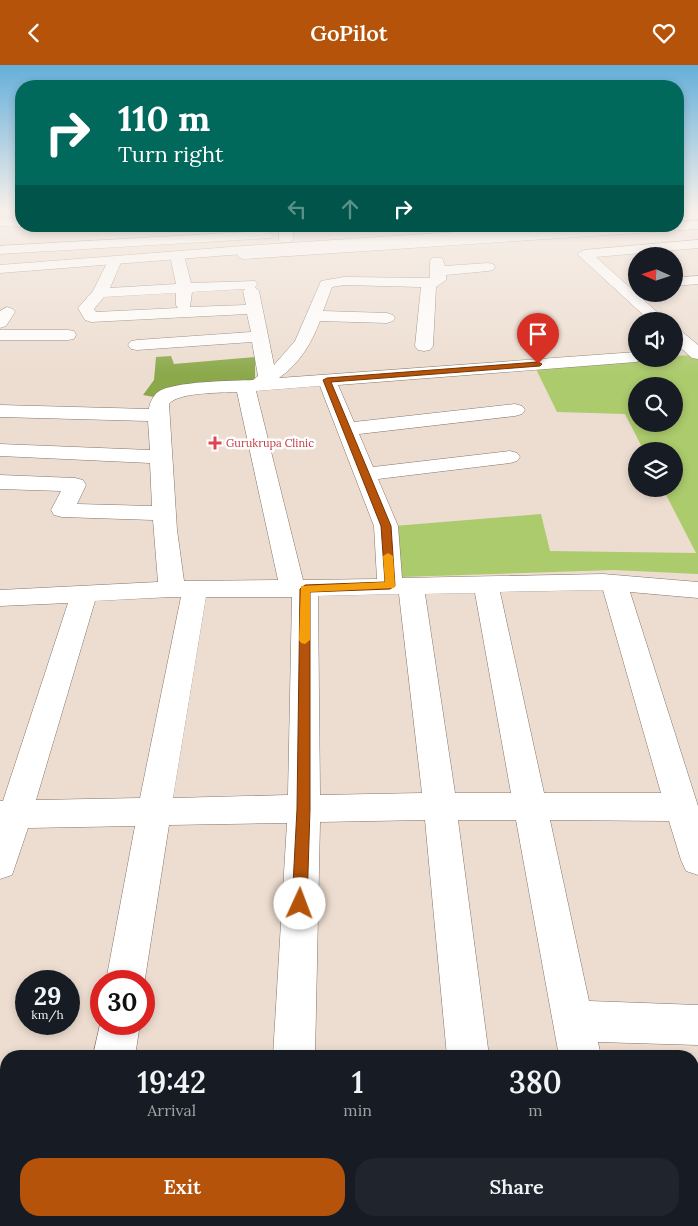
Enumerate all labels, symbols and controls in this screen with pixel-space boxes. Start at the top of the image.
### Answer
icon: back [20,19,48,47]
text: GoPilot [310,19,388,47]
icon: heart [650,19,678,47]
text: 110 m [118,96,210,141]
icon: right [35,100,100,165]
text: Turn right [118,140,223,168]
icon: left [283,195,311,223]
icon: ahead [336,195,364,223]
icon: right [389,195,417,223]
north arrow [628,247,682,303]
map controls [628,247,683,497]
button: sound [628,312,683,367]
pin [517,313,559,364]
icon: arrive [524,320,552,348]
button: search [628,377,683,432]
marker: Gurukrupa Clinic [208,436,222,450]
place label: Gurukrupa Clinic [226,436,314,450]
button: layers [628,442,683,497]
position arrow [273,877,325,929]
speed limit sign: 30 [90,970,155,1035]
text: 29 [34,980,61,1012]
text: km/h [31,1007,64,1022]
text: 19:42 [137,1063,206,1101]
text: 1 [352,1063,363,1101]
text: 380 [509,1063,562,1101]
text: Arrival [147,1100,196,1120]
text: min [343,1100,372,1120]
text: m [528,1100,543,1120]
button: Exit [20,1158,345,1216]
button: Share [355,1158,679,1216]

